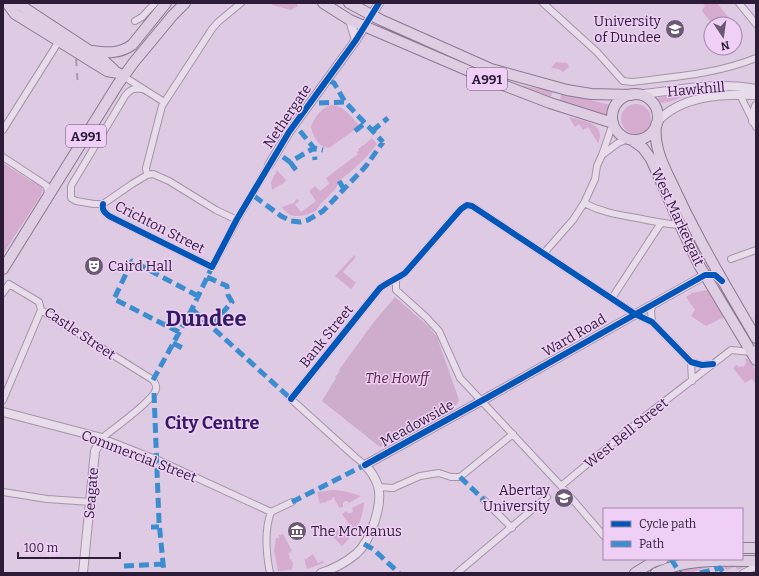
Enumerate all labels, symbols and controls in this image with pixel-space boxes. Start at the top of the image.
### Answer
place label: University of Dundee [594,13,662,46]
north arrow [703,16,743,56]
school or university icon: University of Dundee [664,18,686,40]
text: N [719,38,731,53]
road number: A991 [467,68,507,90]
street label: Hawkhill [666,79,726,100]
street label: Nethergate [260,81,315,152]
road number: A991 [66,125,106,147]
street label: West Marketgait [647,166,708,269]
street label: Crichton Street [112,197,208,257]
theatre icon: Caird Hall [83,255,105,277]
place label: Caird Hall [108,258,172,275]
street label: Bank Street [296,302,357,371]
street label: Castle Street [41,303,118,363]
district label: Dundee [165,305,247,332]
street label: Ward Road [539,310,609,360]
park label: The Howff [365,370,431,387]
street label: West Bell Street [581,395,671,472]
street label: Meadowside [378,396,457,451]
district label: City Centre [165,412,259,434]
street label: Commercial Street [79,427,199,486]
street label: Seagate [81,467,102,519]
place label: Abertay University [483,482,551,515]
school or university icon: Abertay University [553,487,575,509]
legend [603,508,743,560]
text: Cycle path [639,517,697,531]
museum icon: The McManus [286,520,308,542]
place label: The McManus [311,523,402,540]
scale bar [18,534,120,560]
text: Path [639,537,665,551]
text: 100 m [24,541,59,555]

